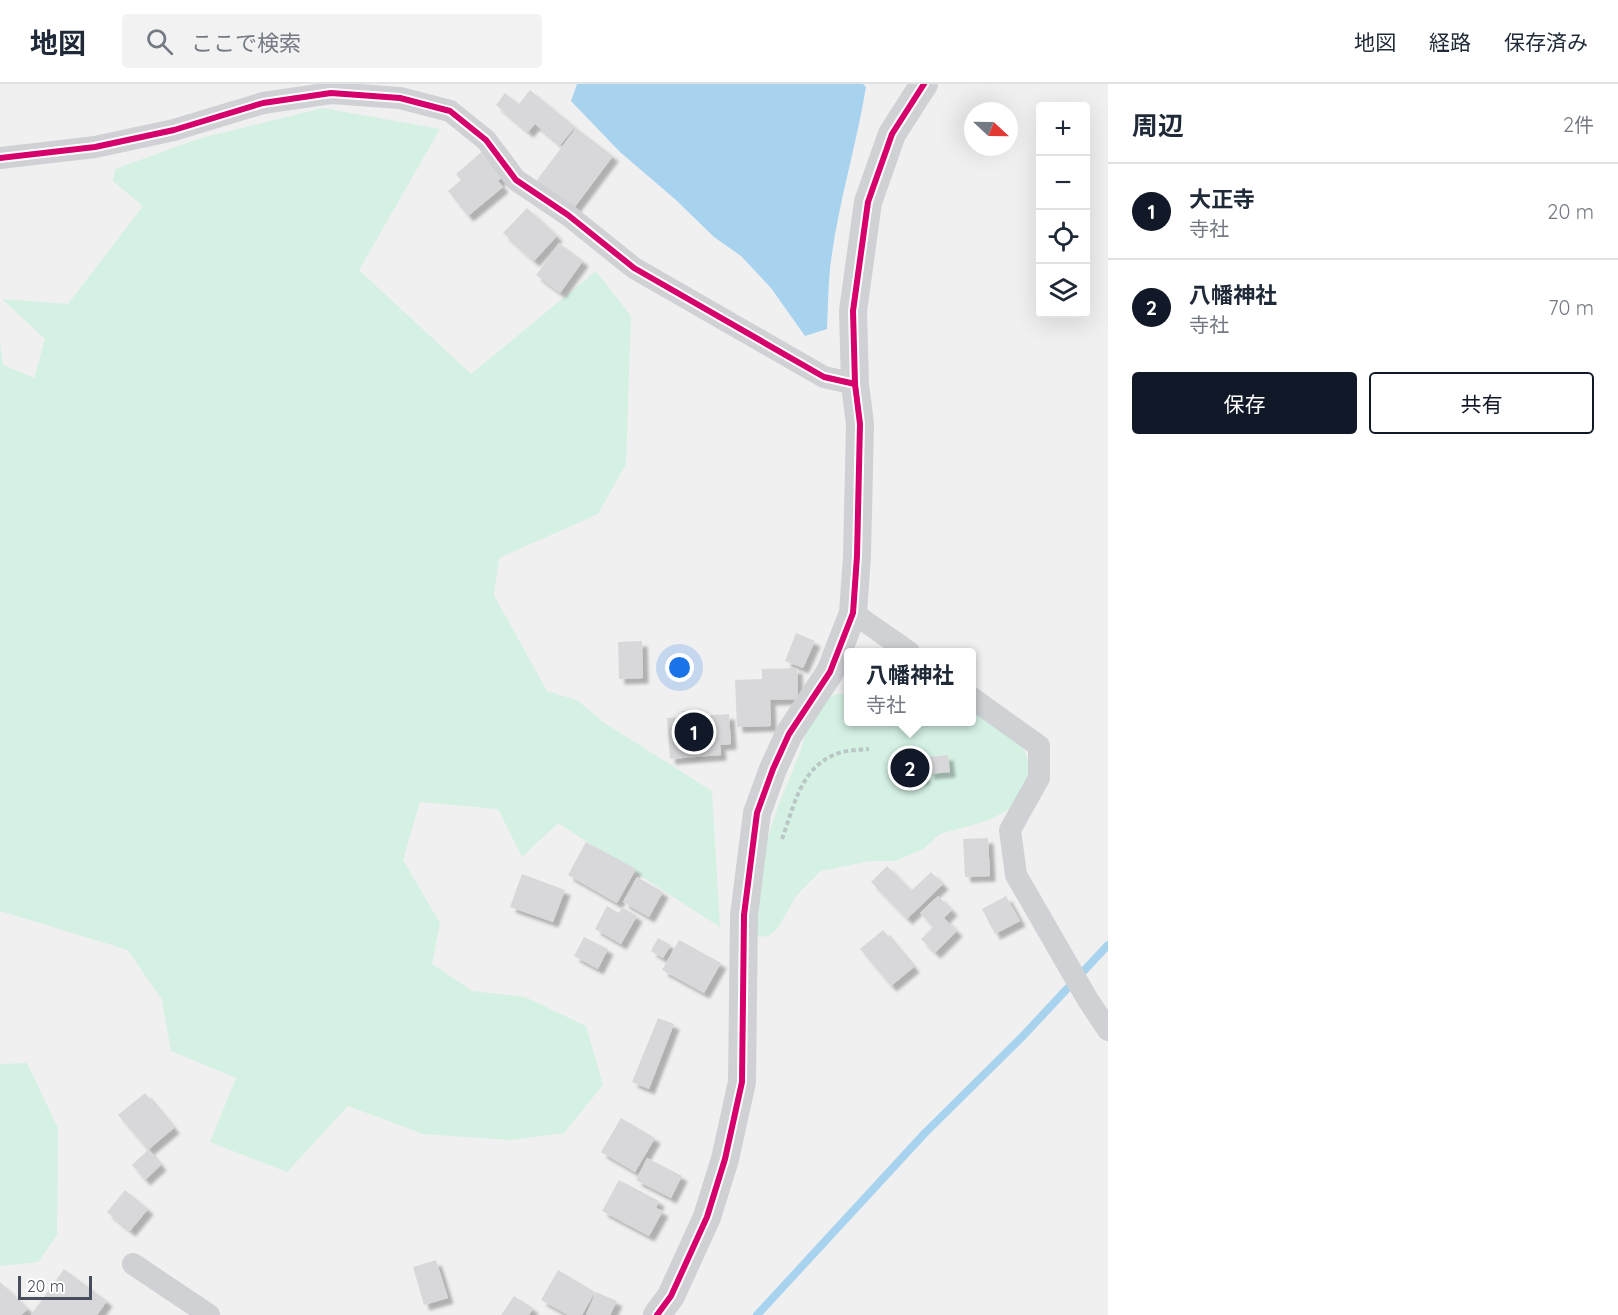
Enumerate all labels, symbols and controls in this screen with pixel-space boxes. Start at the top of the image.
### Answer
search box [122,14,542,68]
text: 地図 [30,25,86,60]
icon: search [143,25,176,58]
text: ここで検索 [191,29,301,57]
text: 地図 [1354,29,1396,55]
text: 経路 [1429,29,1471,55]
text: 保存済み [1504,29,1588,55]
north arrow [964,102,1018,156]
map controls [1036,102,1090,318]
button: + [1036,102,1090,156]
text: 周辺 [1132,109,1184,142]
text: 2件 [1563,112,1594,137]
button: − [1036,156,1090,210]
text: 大正寺 [1189,185,1255,213]
text: 1 [1148,199,1155,224]
text: 20 m [1547,199,1594,224]
button: locate [1036,210,1090,264]
text: 寺社 [1189,216,1229,241]
button: layers [1036,264,1090,318]
text: 八幡神社 [1189,281,1277,309]
text: 2 [1146,295,1157,320]
text: 70 m [1548,295,1594,320]
text: 寺社 [1189,312,1229,337]
button: 保存 [1132,372,1357,434]
button: 共有 [1369,372,1594,434]
popup [844,648,976,726]
your location [665,653,694,682]
text: 八幡神社 [866,661,954,689]
text: 寺社 [866,692,906,717]
pin: 1 [674,710,714,754]
pin: 2 [890,746,930,790]
scale bar [18,1273,92,1300]
text: 20 m [27,1276,64,1296]

